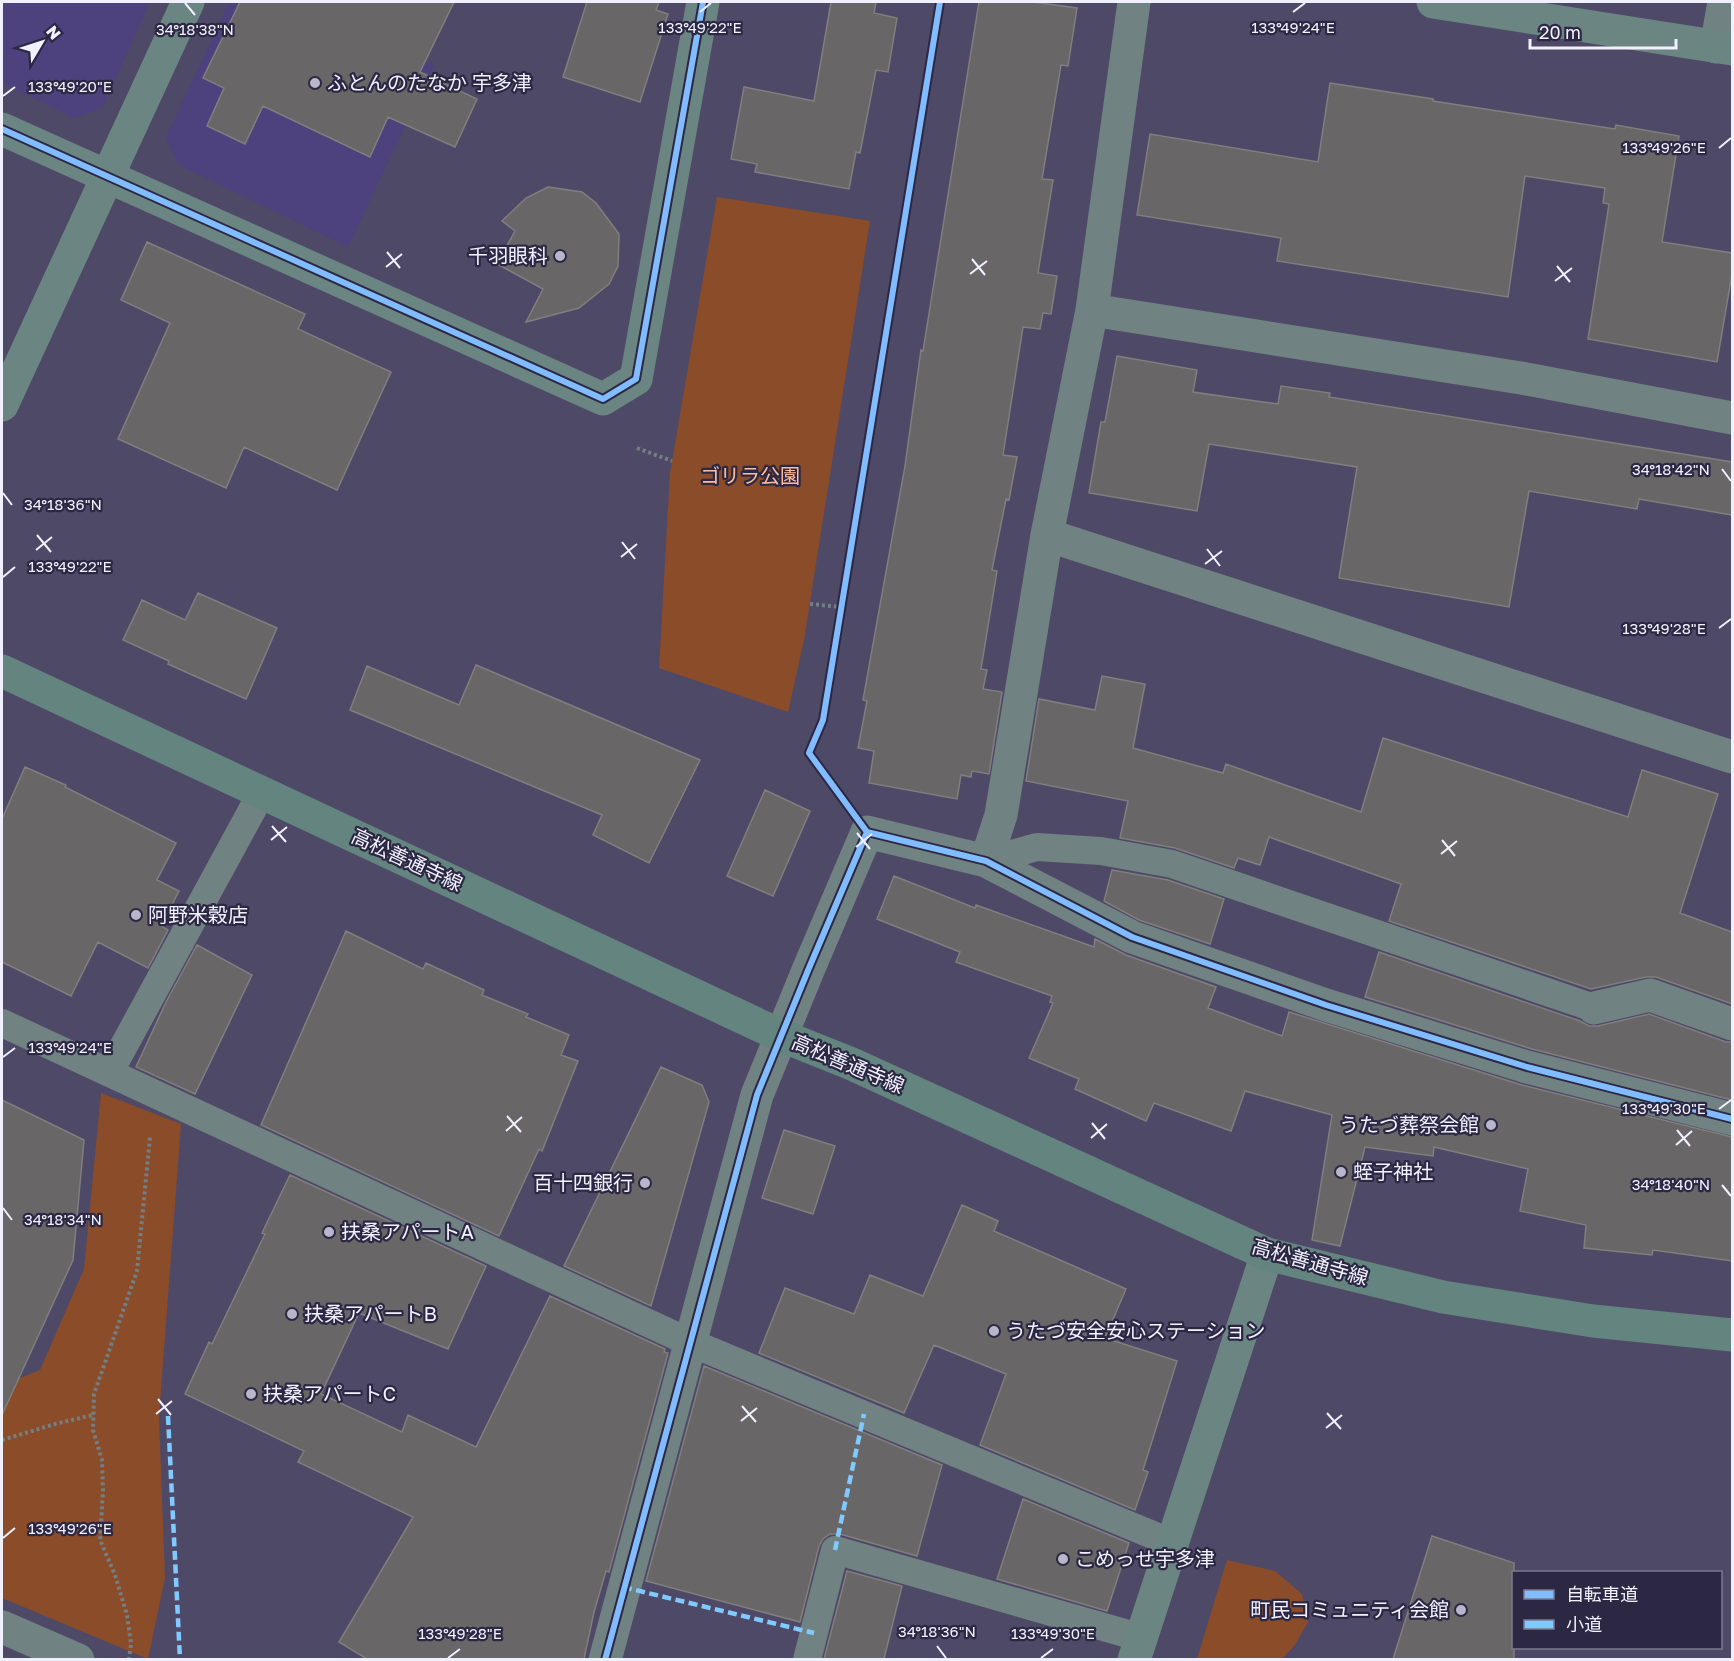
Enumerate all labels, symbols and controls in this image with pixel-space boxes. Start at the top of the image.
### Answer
north arrow [12,12,72,72]
scale bar [1530,12,1676,50]
text: 133°49'22"E [658,18,742,36]
text: 133°49'24"E [1251,18,1335,36]
text: 34°18'38"N [156,20,234,38]
text: 20 m [1539,21,1581,43]
text: N [42,22,65,44]
place label: ふとんのたなか 宇多津 [327,70,532,94]
marker: ふとんのたなか 宇多津 [308,76,322,90]
text: 133°49'20"E [28,77,112,95]
text: 133°49'26"E [1622,138,1706,156]
place label: 千羽眼科 [468,243,548,267]
marker: 千羽眼科 [553,249,567,263]
text: 34°18'42"N [1632,460,1710,478]
park label: ゴリラ公園 [700,463,800,487]
text: 34°18'36"N [24,495,102,513]
text: 133°49'22"E [28,557,112,575]
text: 133°49'28"E [1622,619,1706,637]
street label: 高松善通寺線 [348,823,467,895]
place label: 阿野米穀店 [148,902,248,926]
marker: 阿野米穀店 [129,908,143,922]
street label: 高松善通寺線 [788,1029,908,1098]
text: 133°49'24"E [28,1038,112,1056]
text: 133°49'30"E [1622,1099,1706,1117]
place label: うたづ葬祭会館 [1339,1112,1479,1136]
marker: うたづ葬祭会館 [1484,1118,1498,1132]
place label: 蛭子神社 [1353,1159,1433,1183]
marker: 蛭子神社 [1334,1165,1348,1179]
place label: 百十四銀行 [533,1170,633,1194]
text: 34°18'40"N [1632,1175,1710,1193]
marker: 百十四銀行 [638,1176,652,1190]
text: 34°18'34"N [24,1210,102,1228]
place label: 扶桑アパートA [341,1219,474,1243]
marker: 扶桑アパートA [322,1225,336,1239]
street label: 高松善通寺線 [1249,1233,1371,1289]
place label: 扶桑アパートB [304,1301,437,1325]
marker: 扶桑アパートB [285,1307,299,1321]
place label: うたづ安全安心ステーション [1006,1318,1266,1342]
marker: うたづ安全安心ステーション [987,1324,1001,1338]
place label: 扶桑アパートC [263,1381,396,1405]
marker: 扶桑アパートC [244,1387,258,1401]
text: 133°49'26"E [28,1519,112,1537]
place label: こめっせ宇多津 [1075,1546,1215,1570]
marker: こめっせ宇多津 [1056,1552,1070,1566]
legend [1512,1571,1722,1649]
text: 自転車道 [1566,1583,1638,1605]
place label: 町民コミュニティ会館 [1250,1597,1449,1621]
marker: 町民コミュニティ会館 [1454,1603,1468,1617]
text: 小道 [1566,1613,1602,1635]
text: 34°18'36"N [898,1622,976,1640]
text: 133°49'28"E [418,1624,502,1642]
text: 133°49'30"E [1011,1624,1095,1642]

